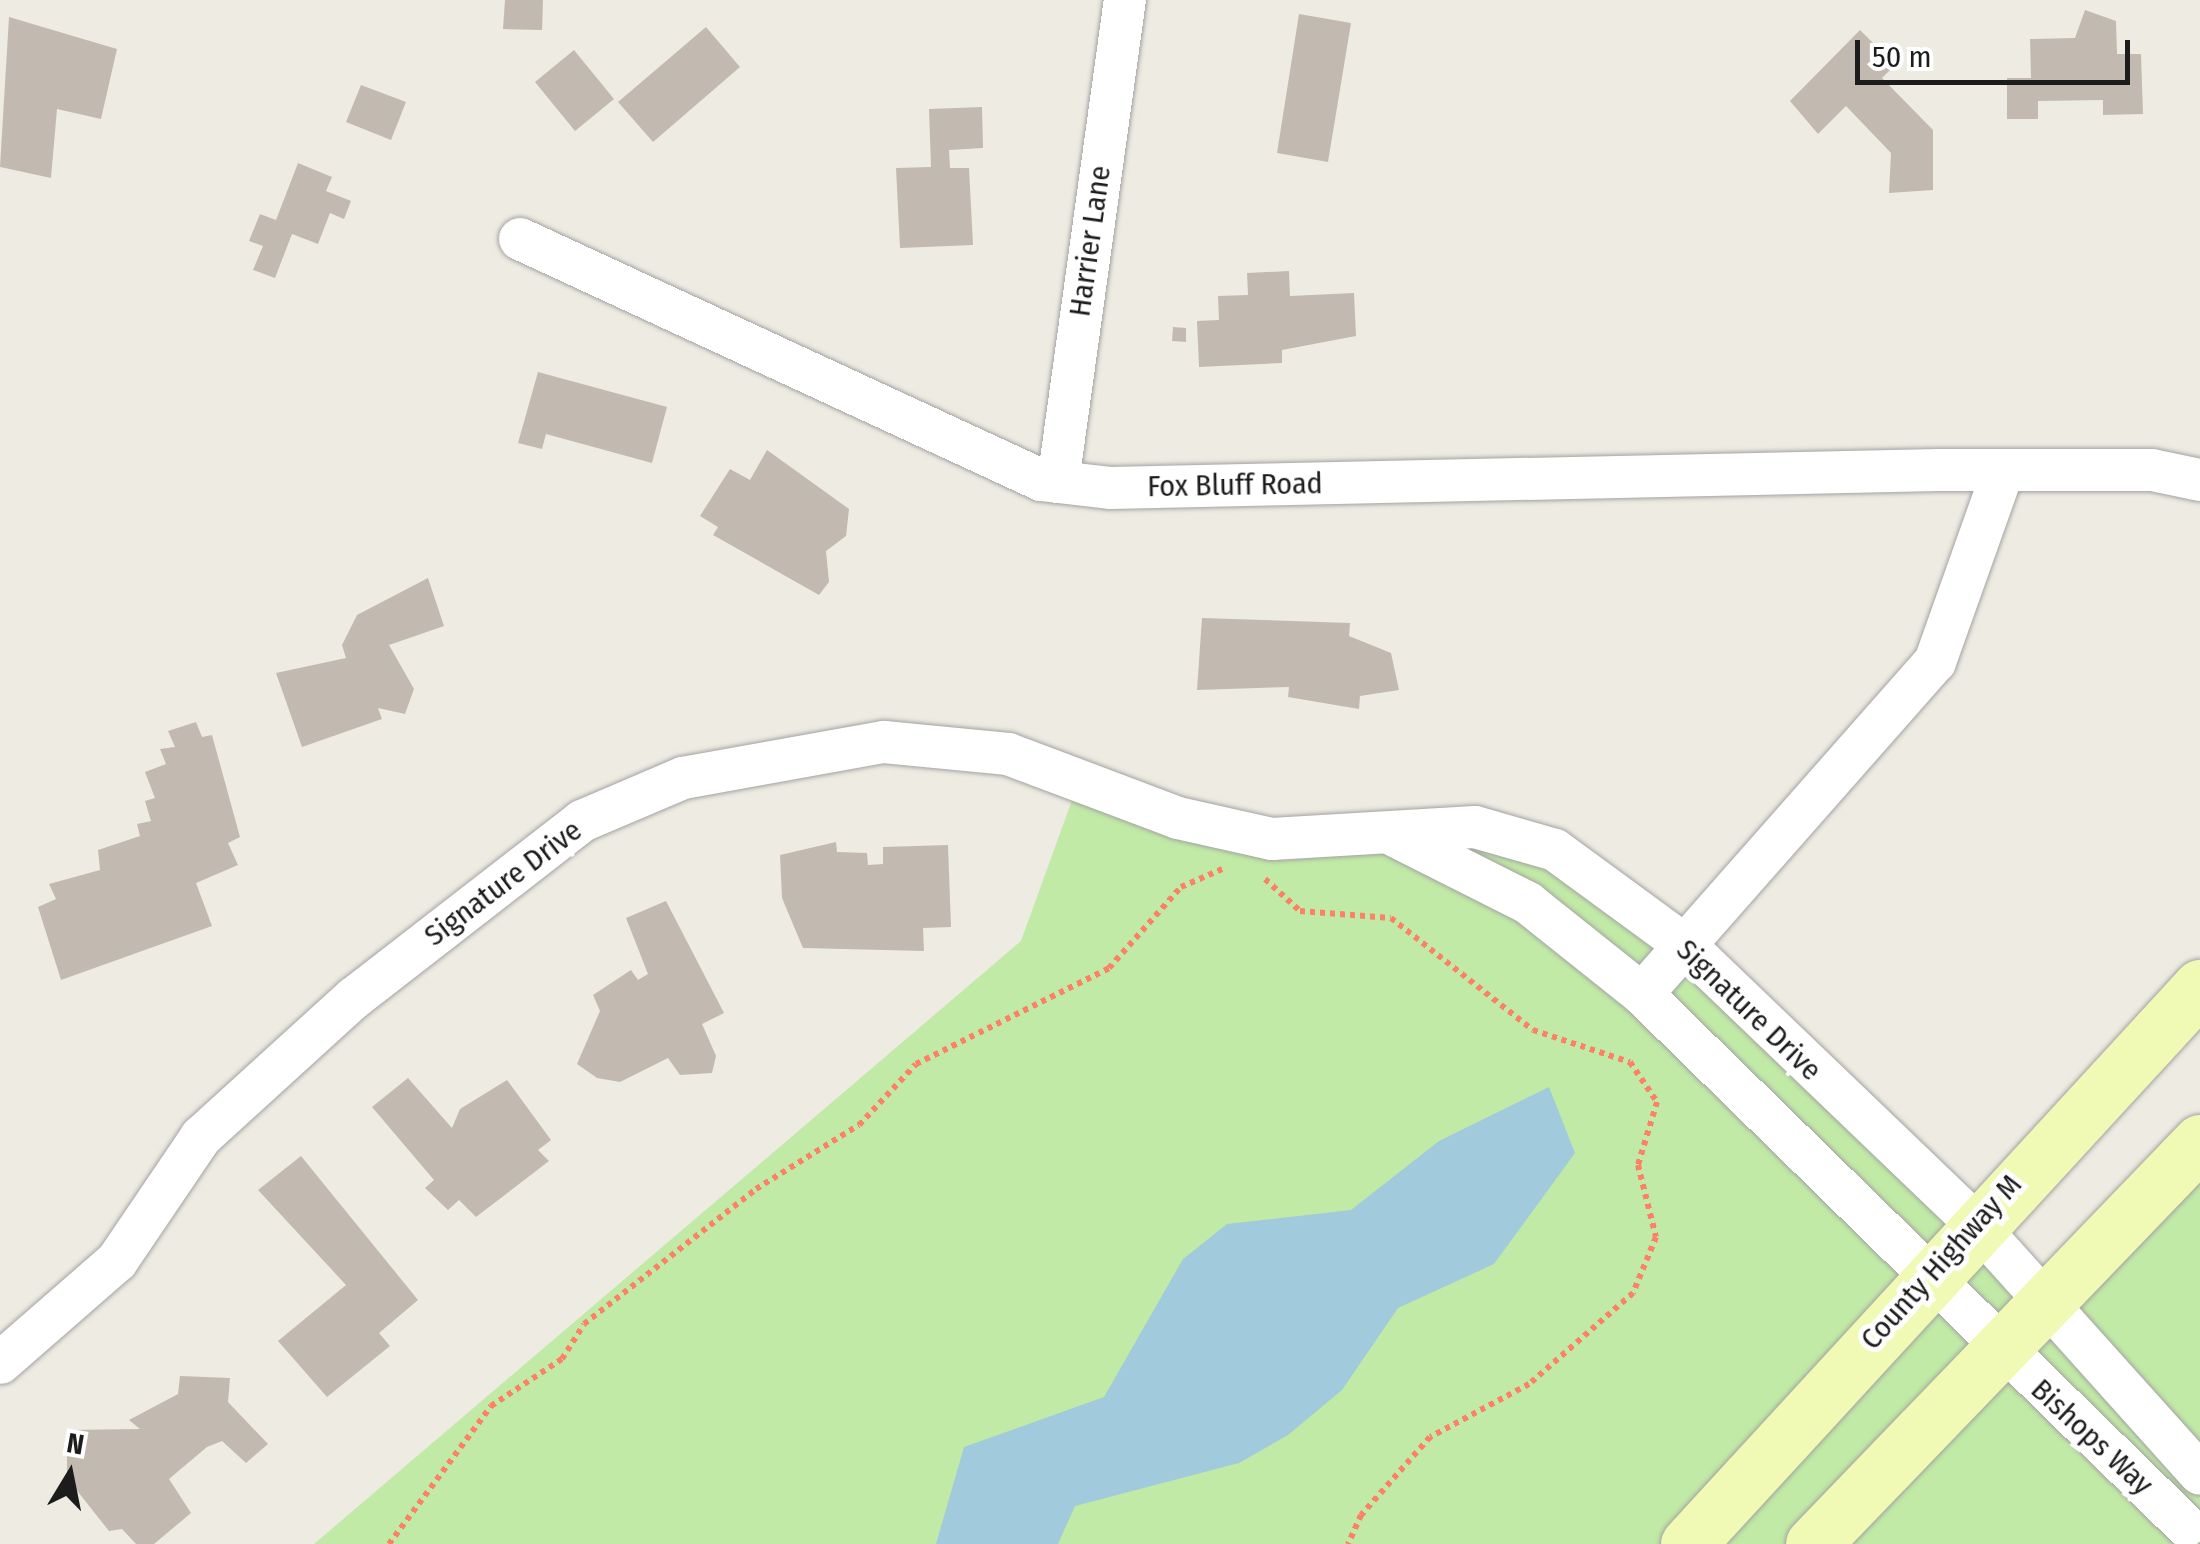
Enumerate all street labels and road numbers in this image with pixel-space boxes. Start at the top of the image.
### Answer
street label: Harrier Lane [1062,163,1118,319]
street label: Fox Bluff Road [1147,465,1323,505]
street label: Signature Drive [417,812,589,954]
street label: Signature Drive [1669,932,1829,1088]
street label: County Highway M [1853,1167,2029,1357]
street label: Bishops Way [2024,1372,2160,1502]

